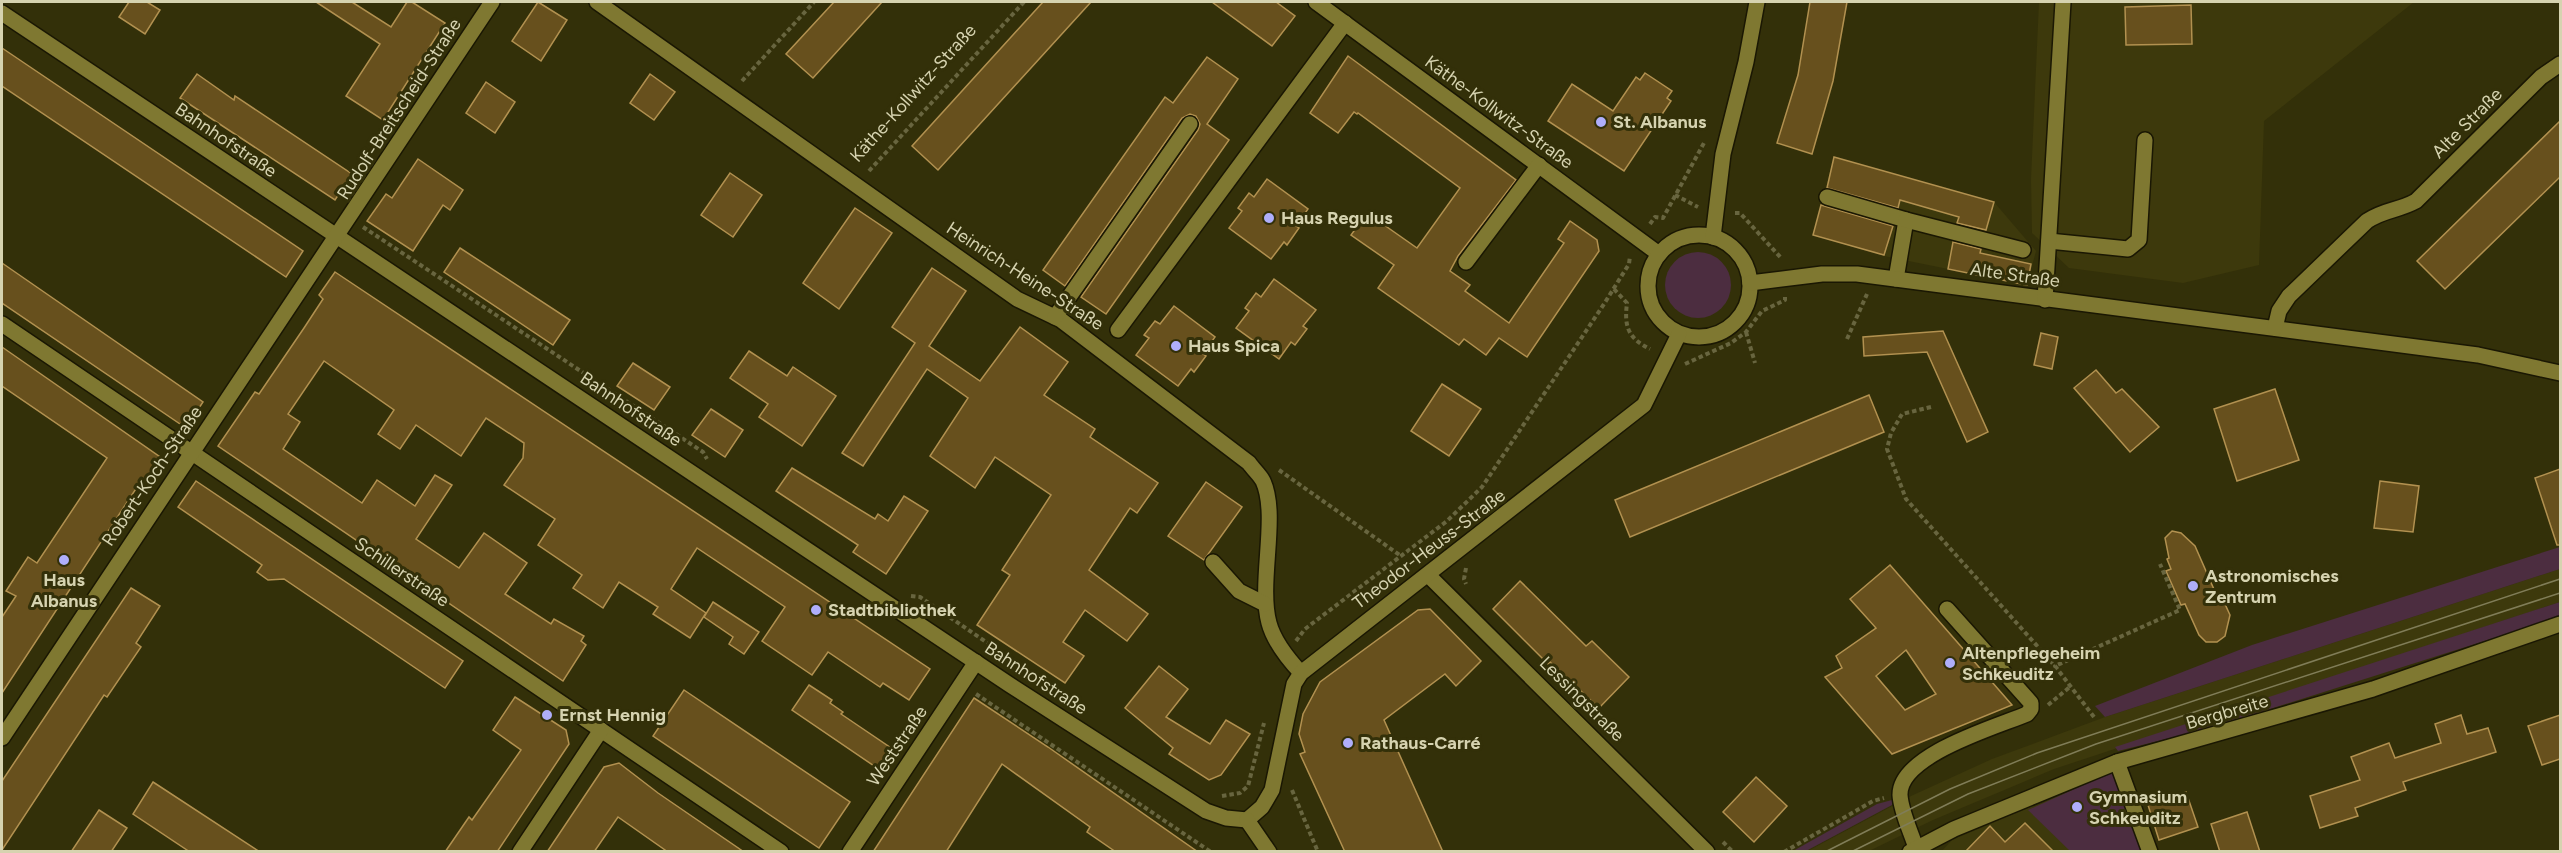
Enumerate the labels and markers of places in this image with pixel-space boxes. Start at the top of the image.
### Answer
place label: St. Albanus [1613,111,1707,133]
marker: St. Albanus [1594,115,1608,129]
place label: Haus Regulus [1281,207,1393,229]
marker: Haus Regulus [1262,211,1276,225]
place label: Haus Spica [1188,335,1280,357]
marker: Haus Spica [1169,339,1183,353]
marker: Haus Albanus [57,553,71,567]
place label: Astronomisches Zentrum [2205,565,2339,608]
place label: Haus Albanus [31,569,98,612]
marker: Astronomisches Zentrum [2186,579,2200,593]
place label: Stadtbibliothek [828,599,957,621]
marker: Stadtbibliothek [809,603,823,617]
place label: Altenpflegeheim Schkeuditz [1962,642,2100,685]
marker: Altenpflegeheim Schkeuditz [1943,656,1957,670]
place label: Ernst Hennig [559,704,666,726]
marker: Ernst Hennig [540,708,554,722]
place label: Rathaus-Carré [1360,732,1481,754]
marker: Rathaus-Carré [1341,736,1355,750]
place label: Gymnasium Schkeuditz [2089,786,2187,829]
marker: Gymnasium Schkeuditz [2070,800,2084,814]

